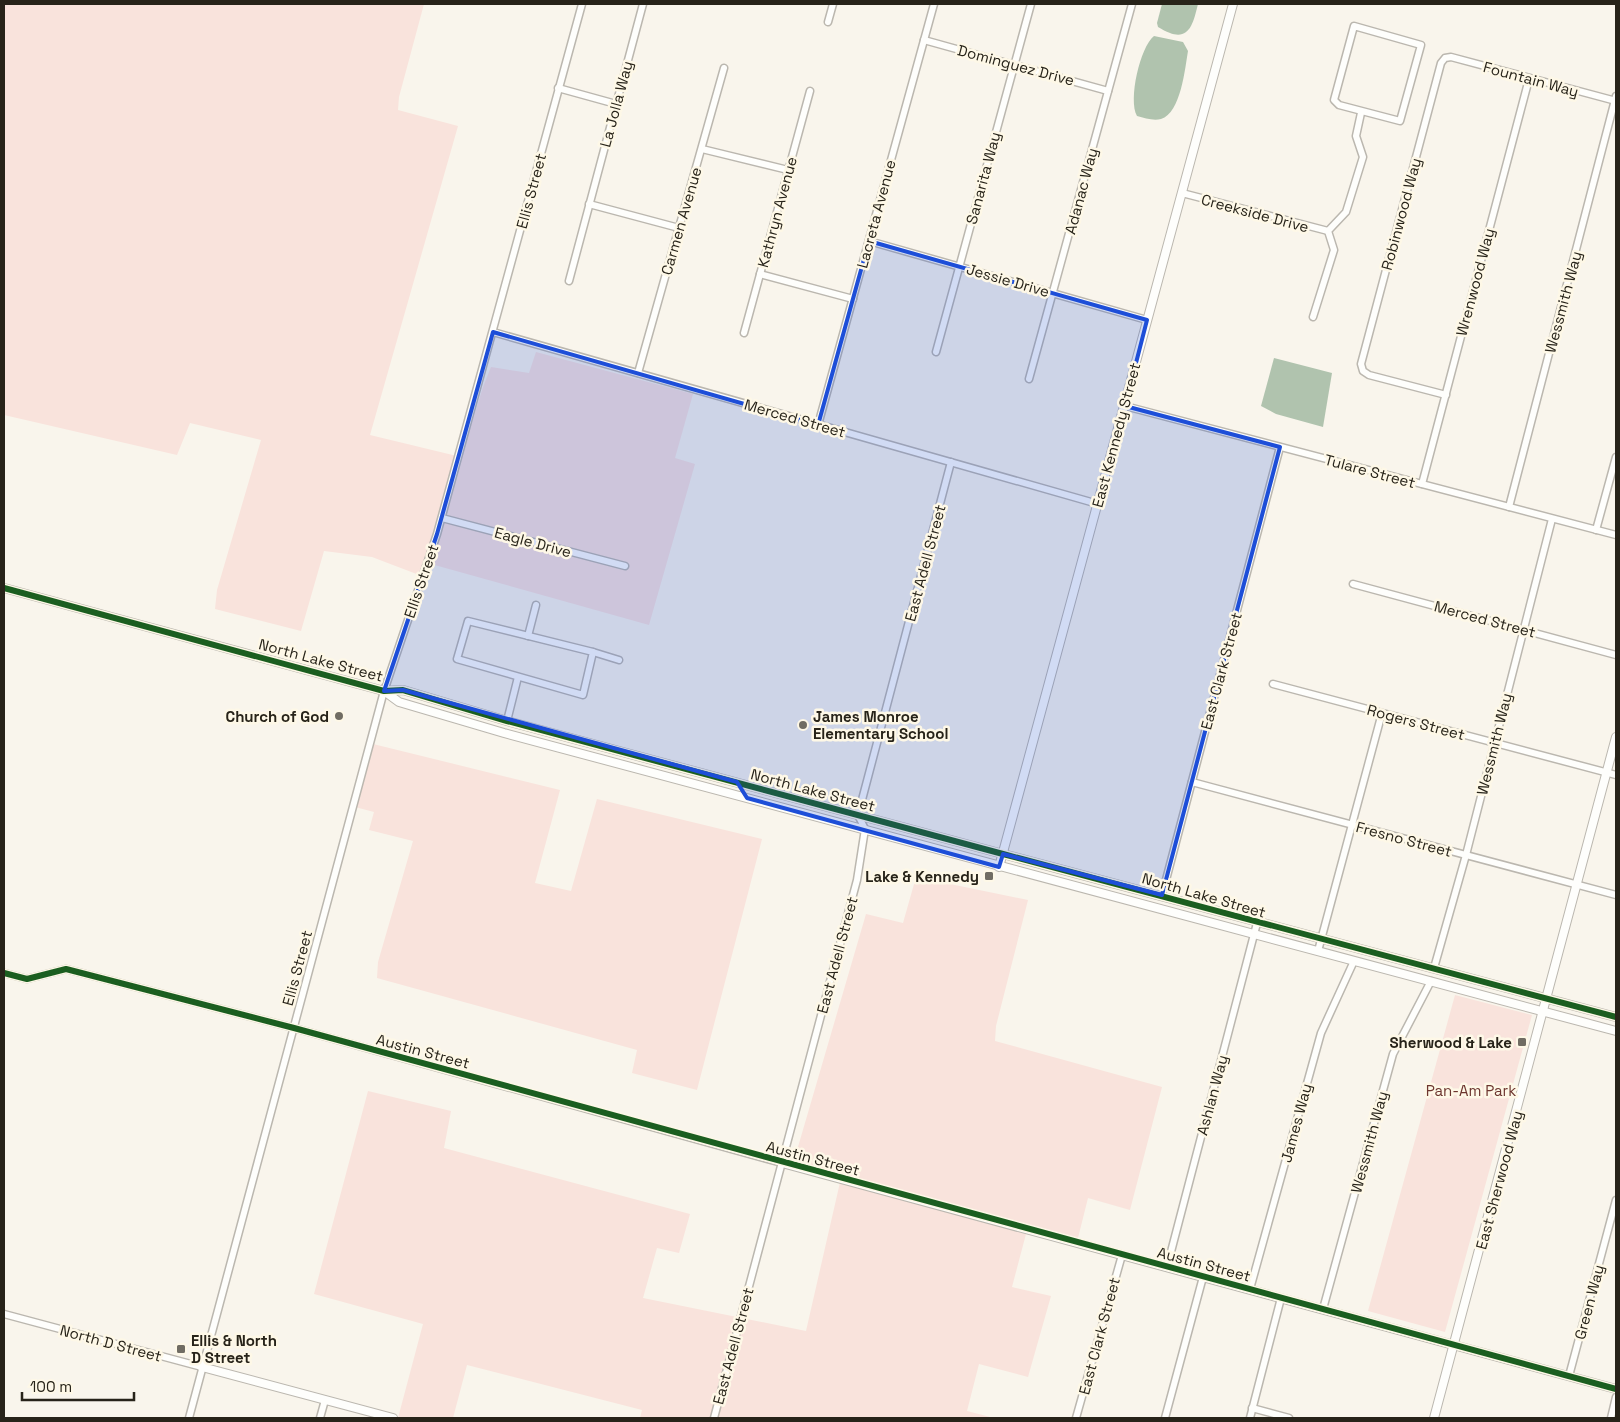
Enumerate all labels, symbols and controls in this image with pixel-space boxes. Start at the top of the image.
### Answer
street label: Dominguez Drive [956,40,1077,90]
street label: Fountain Way [1481,57,1581,101]
street label: La Jolla Way [595,59,637,149]
street label: Sanarita Way [962,130,1004,226]
street label: Adanac Way [1060,146,1102,236]
street label: Ellis Street [512,151,550,231]
street label: Kathryn Avenue [753,154,801,270]
street label: Robinwood Way [1377,156,1425,272]
street label: Lacreta Avenue [852,157,900,270]
street label: Carmen Avenue [656,165,706,277]
street label: Creekside Drive [1199,190,1311,237]
street label: Wrenwood Way [1451,226,1499,338]
street label: Wessmith Way [1540,249,1586,355]
street label: Jessie Drive [964,259,1052,301]
street label: East Kennedy Street [1088,360,1144,509]
street label: Merced Street [742,394,848,442]
street label: Tulare Street [1323,450,1418,492]
street label: East Adell Street [900,502,950,624]
street label: Eagle Drive [492,523,574,561]
street label: Ellis Street [399,541,443,621]
street label: Merced Street [1432,596,1538,642]
street label: East Clark Street [1196,610,1246,732]
street label: North Lake Street [257,634,385,686]
street label: Wessmith Way [1472,691,1516,797]
street label: Rogers Street [1365,700,1467,744]
place label: Church of God [225,707,329,726]
place label: James Monroe Elementary School [813,707,948,743]
marker: Church of God [333,710,345,722]
marker: James Monroe Elementary School [797,719,809,731]
street label: North Lake Street [749,764,877,816]
street label: Fresno Street [1354,817,1454,861]
place label: Lake & Kennedy [865,867,979,886]
street label: North Lake Street [1140,868,1268,922]
marker: Lake & Kennedy [983,870,995,882]
street label: East Adell Street [812,894,862,1016]
street label: Ellis Street [278,928,316,1008]
street label: Austin Street [374,1029,472,1073]
place label: Sherwood & Lake [1389,1033,1512,1052]
marker: Sherwood & Lake [1516,1036,1528,1048]
street label: Ashlan Way [1192,1053,1232,1137]
street label: James Way [1276,1081,1316,1165]
park label: Pan-Am Park [1426,1081,1516,1100]
street label: Wessmith Way [1346,1089,1392,1195]
street label: East Sherwood Way [1471,1109,1527,1251]
street label: Austin Street [764,1136,862,1180]
street label: Austin Street [1155,1242,1253,1286]
street label: Green Way [1570,1263,1608,1341]
street label: East Clark Street [1074,1275,1124,1397]
street label: East Adell Street [708,1285,758,1407]
street label: North D Street [58,1320,164,1366]
place label: Ellis & North D Street [191,1331,277,1367]
marker: Ellis & North D Street [175,1343,187,1355]
scale bar [22,1370,135,1402]
text: 100 m [30,1377,72,1396]

